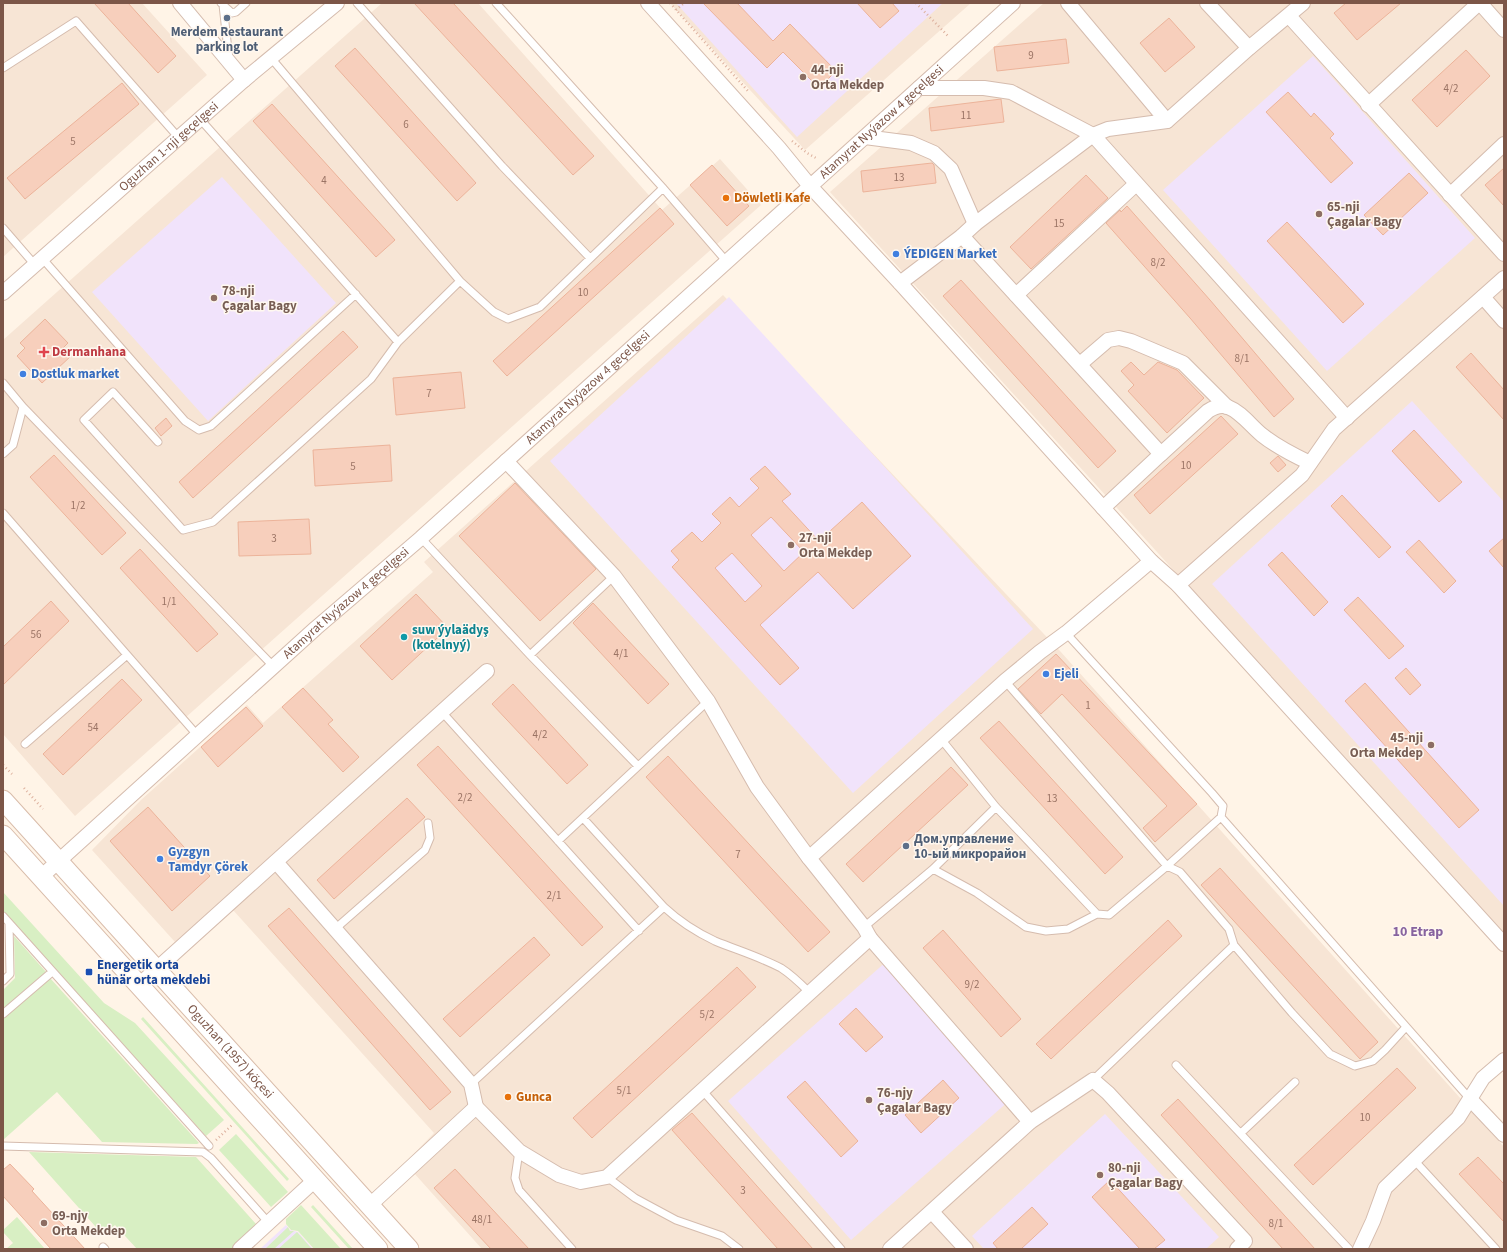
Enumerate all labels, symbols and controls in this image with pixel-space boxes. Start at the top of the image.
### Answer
marker: Merdem Restaurant parking lot [222,13,232,23]
place label: Merdem Restaurant parking lot [171,23,283,56]
house number: 9 [1028,48,1034,63]
place label: 44-nji Orta Mekdep [811,61,884,94]
street label: Atamyrat Nyýazow 4 geçelgesi [815,61,948,183]
marker: 44-nji Orta Mekdep [798,72,808,82]
house number: 4/2 [1444,81,1458,96]
street label: Oguzhan 1-nji geçelgesi [115,98,222,196]
house number: 11 [961,108,971,123]
house number: 6 [403,117,409,132]
house number: 5 [70,134,76,149]
house number: 13 [894,170,904,185]
house number: 4 [321,173,327,188]
place label: Döwletli Kafe [734,189,811,207]
marker: Döwletli Kafe [721,193,731,203]
place label: 65-nji Çagalar Bagy [1327,198,1402,231]
marker: 65-nji Çagalar Bagy [1314,209,1324,219]
house number: 15 [1054,216,1064,231]
place label: ÝEDIGEN Market [903,245,997,263]
marker: ÝEDIGEN Market [891,249,901,259]
house number: 8/2 [1151,255,1165,270]
place label: 78-nji Çagalar Bagy [222,282,297,315]
house number: 10 [578,285,588,300]
marker: 78-nji Çagalar Bagy [209,293,219,303]
street label: Atamyrat Nyýazow 4 geçelgesi [522,326,654,448]
place label: Dermanhana [52,343,126,361]
marker: Dermanhana [39,347,49,357]
house number: 8/1 [1235,351,1249,366]
place label: Dostluk market [31,365,119,383]
marker: Dostluk market [18,369,28,379]
house number: 7 [426,386,432,401]
house number: 10 [1181,458,1191,473]
house number: 5 [350,459,356,474]
house number: 1/2 [71,498,85,513]
place label: 27-nji Orta Mekdep [799,529,872,562]
house number: 3 [271,531,277,546]
marker: 27-nji Orta Mekdep [786,540,796,550]
street label: Atamyrat Nyýazow 4 geçelgesi [279,543,413,663]
house number: 1/1 [162,594,176,609]
place label: suw ýylaädyş (kotelnyý) [412,621,489,654]
house number: 56 [31,627,42,642]
marker: suw ýylaädyş (kotelnyý) [399,632,409,642]
house number: 4/1 [614,646,628,661]
place label: Ejeli [1054,665,1079,683]
marker: Ejeli [1041,669,1051,679]
house number: 1 [1085,698,1091,713]
house number: 54 [88,720,99,735]
house number: 4/2 [533,727,547,742]
place label: 45-nji Orta Mekdep [1350,729,1423,762]
marker: 45-nji Orta Mekdep [1426,740,1436,750]
house number: 2/2 [458,790,472,805]
house number: 13 [1047,791,1057,806]
place label: Дом.управление 10-ый микрорайон [914,830,1026,863]
marker: Дом.управление 10-ый микрорайон [901,841,911,851]
place label: Gyzgyn Tamdyr Çörek [168,843,249,876]
house number: 7 [735,847,741,862]
marker: Gyzgyn Tamdyr Çörek [155,854,165,864]
house number: 2/1 [547,888,561,903]
district label: 10 Etrap [1393,922,1443,942]
place label: Energetik orta hünär orta mekdebi [97,956,210,989]
marker: Energetik orta hünär orta mekdebi [84,967,94,977]
house number: 9/2 [965,977,979,992]
street label: Oguzhan (1957) köçesi [183,1000,278,1103]
house number: 5/2 [700,1007,714,1022]
house number: 5/1 [617,1083,631,1098]
place label: 76-njy Çagalar Bagy [877,1084,952,1117]
place label: Gunca [516,1088,552,1106]
marker: Gunca [503,1092,513,1102]
marker: 76-njy Çagalar Bagy [864,1095,874,1105]
house number: 10 [1360,1110,1370,1125]
place label: 80-nji Çagalar Bagy [1108,1159,1183,1192]
marker: 80-nji Çagalar Bagy [1095,1170,1105,1180]
house number: 3 [740,1183,746,1198]
place label: 69-njy Orta Mekdep [52,1207,125,1240]
house number: 48/1 [472,1212,492,1227]
house number: 8/1 [1269,1216,1283,1231]
marker: 69-njy Orta Mekdep [39,1218,49,1228]

